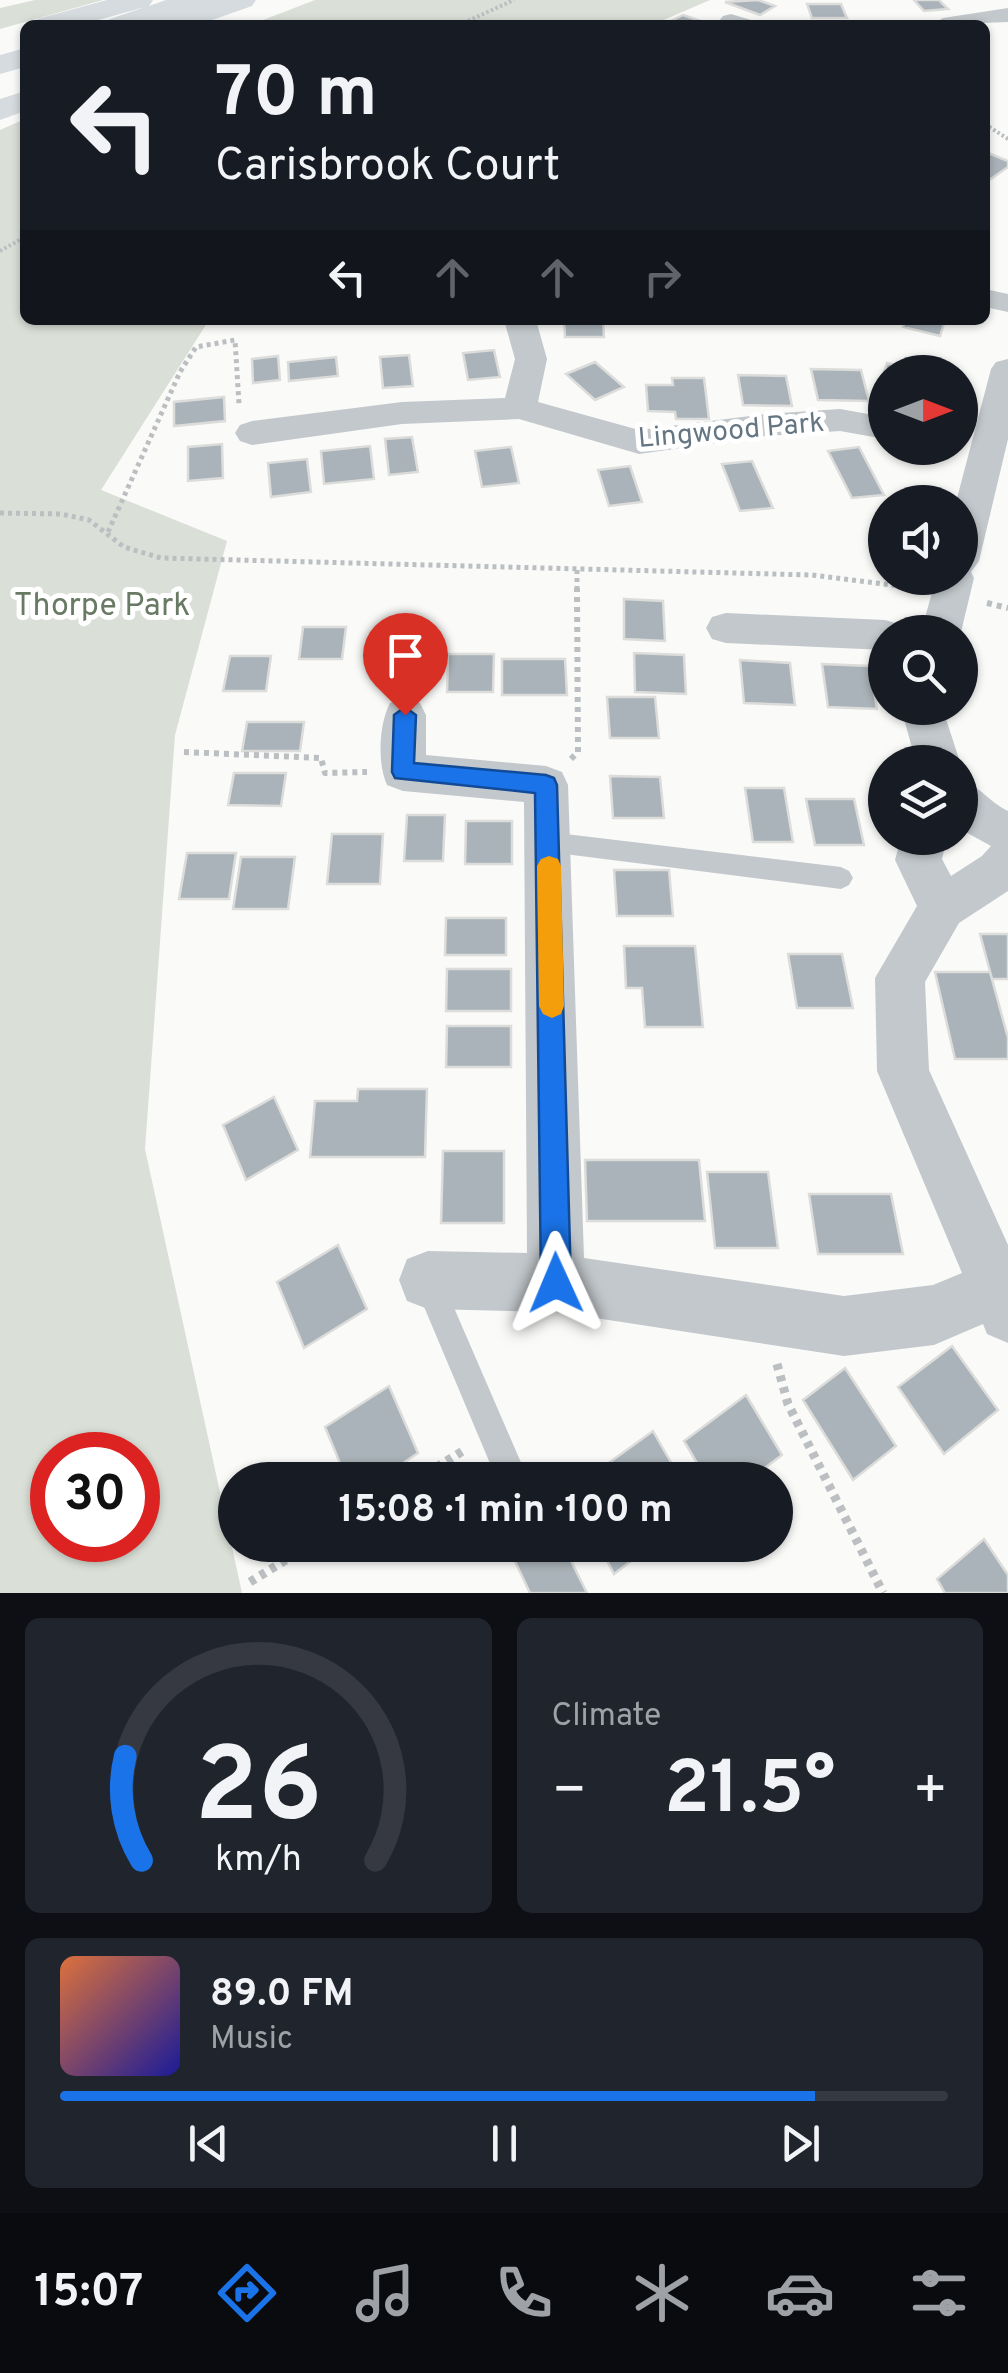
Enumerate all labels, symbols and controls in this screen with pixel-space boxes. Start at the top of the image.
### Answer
text: 70 m [215,52,378,141]
icon: left [50,60,180,190]
text: Carisbrook Court [215,139,560,196]
icon: left [320,250,375,305]
icon: ahead [425,250,480,305]
icon: ahead [530,250,585,305]
icon: right [635,250,690,305]
north arrow [868,355,978,465]
map controls [868,355,978,855]
street label: Lingwood Park [637,406,826,458]
button: sound [868,485,978,595]
park label: Thorpe Park [14,587,190,627]
pin [363,613,448,716]
button: search [868,615,978,725]
icon: arrive [378,628,433,683]
button: layers [868,745,978,855]
position arrow [504,1231,608,1335]
speed limit sign: 30 [30,1432,160,1562]
text: 15:08 · 1 min · 100 m [339,1487,672,1536]
text: Climate [552,1697,661,1737]
text: 26 [194,1726,322,1858]
text: 21.5° [664,1745,835,1840]
text: − [552,1758,587,1828]
text: + [913,1758,948,1828]
text: km/h [215,1838,302,1884]
text: 89.0 FM [210,1971,354,2020]
text: Music [210,2020,293,2060]
icon: previous [181,2116,236,2171]
icon: pause [477,2116,532,2171]
icon: next [773,2116,828,2171]
icon: directions [212,2258,282,2328]
icon: music [350,2258,420,2328]
icon: phone [489,2258,559,2328]
icon: climate [627,2258,697,2328]
icon: car [765,2258,835,2328]
icon: filters [904,2258,974,2328]
text: 15:07 [34,2265,143,2322]

